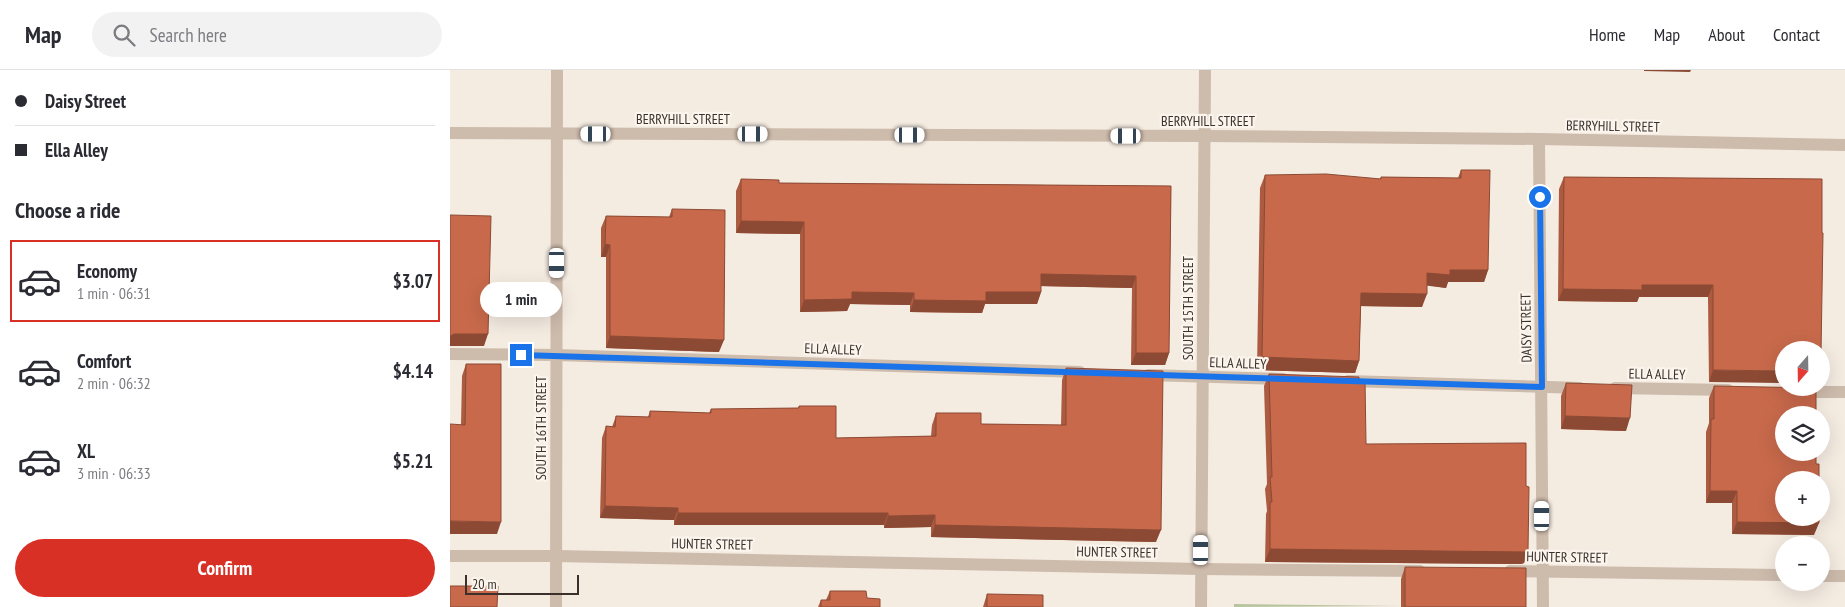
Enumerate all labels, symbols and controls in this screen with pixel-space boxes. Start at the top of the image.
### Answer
search box [92,12,442,57]
text: Map [25,19,62,50]
icon: search [110,21,138,49]
text: Search here [150,23,227,47]
text: Home [1589,23,1626,46]
text: Map [1654,23,1680,46]
text: About [1708,23,1745,46]
text: Contact [1773,23,1820,46]
text: Daisy Street [45,89,126,113]
street label: BERRYHILL STREET [636,110,731,128]
street label: BERRYHILL STREET [1161,112,1256,130]
street label: BERRYHILL STREET [1566,116,1661,136]
car [581,127,611,142]
car [738,127,768,142]
car [895,128,925,143]
car [1111,129,1141,144]
text: Ella Alley [45,138,108,162]
route start [1529,186,1551,208]
text: Choose a ride [15,196,120,224]
car [549,248,564,278]
street label: SOUTH 15TH STREET [1179,255,1197,360]
icon: car [17,259,62,304]
text: Economy [77,259,137,283]
text: $3.07 [393,269,433,293]
callout: 1 min [480,282,562,318]
text: 1 min · 06:31 [77,283,151,303]
text: 1 min [505,289,537,309]
street label: DAISY STREET [1516,292,1536,363]
street label: ELLA ALLEY [804,339,862,359]
north arrow [1775,341,1830,396]
map controls [1775,341,1830,591]
route end [510,344,532,366]
icon: car [17,349,62,394]
text: Comfort [77,349,131,373]
street label: ELLA ALLEY [1209,353,1267,373]
text: $4.14 [393,359,433,383]
street label: ELLA ALLEY [1628,365,1686,384]
text: 2 min · 06:32 [77,373,151,393]
street label: SOUTH 16TH STREET [532,375,550,480]
button: layers [1775,406,1830,461]
icon: car [17,439,62,484]
text: XL [77,439,95,463]
text: $5.21 [393,449,433,473]
text: 3 min · 06:33 [77,463,151,483]
button: + [1775,471,1830,526]
car [1534,501,1549,531]
street label: HUNTER STREET [671,534,754,554]
car [1193,535,1208,565]
button: − [1775,536,1830,591]
button: Confirm [15,539,435,597]
street label: HUNTER STREET [1076,542,1159,562]
street label: HUNTER STREET [1526,547,1609,567]
scale bar [465,572,579,595]
text: 20 m [472,575,497,593]

